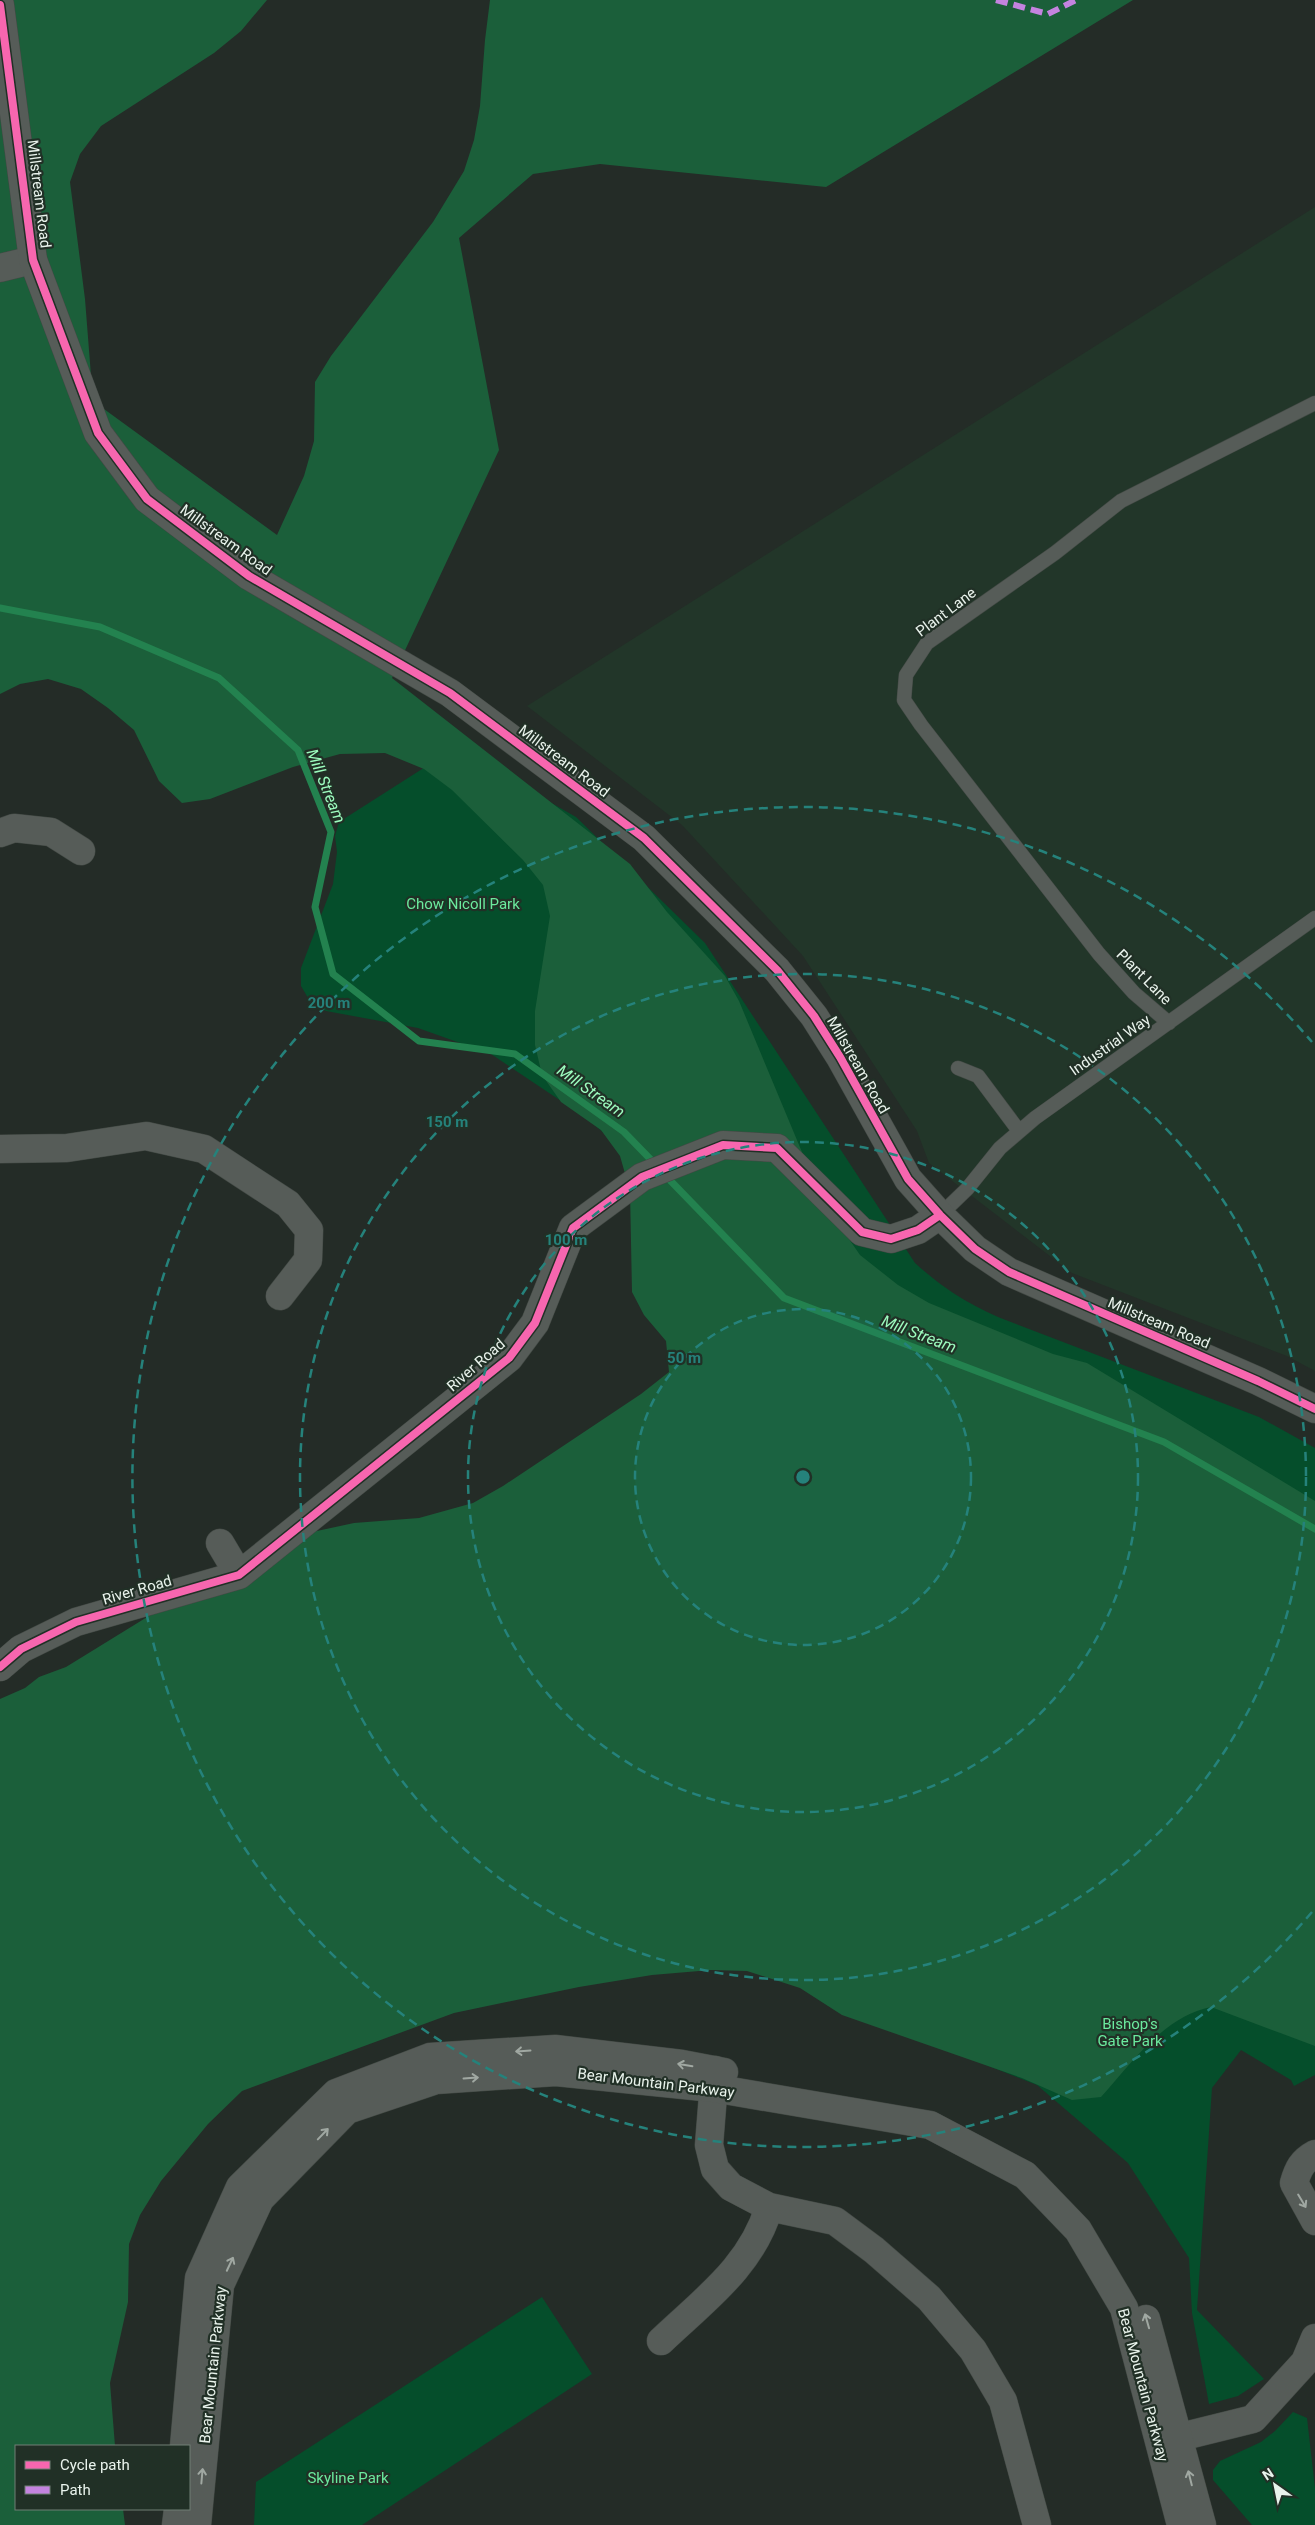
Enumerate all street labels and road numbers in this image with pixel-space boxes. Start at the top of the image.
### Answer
street label: Millstream Road [23,139,55,249]
street label: Millstream Road [177,501,275,579]
street label: Plant Lane [912,584,980,640]
street label: Millstream Road [515,721,613,801]
street label: Plant Lane [1113,946,1175,1008]
street label: Industrial Way [1066,1011,1154,1079]
street label: Millstream Road [823,1013,893,1117]
street label: Millstream Road [1105,1293,1213,1353]
street label: River Road [443,1335,509,1395]
street label: River Road [100,1572,174,1608]
street label: Bear Mountain Parkway [577,2064,735,2102]
street label: Bear Mountain Parkway [196,2286,230,2444]
street label: Bear Mountain Parkway [1114,2306,1172,2464]

